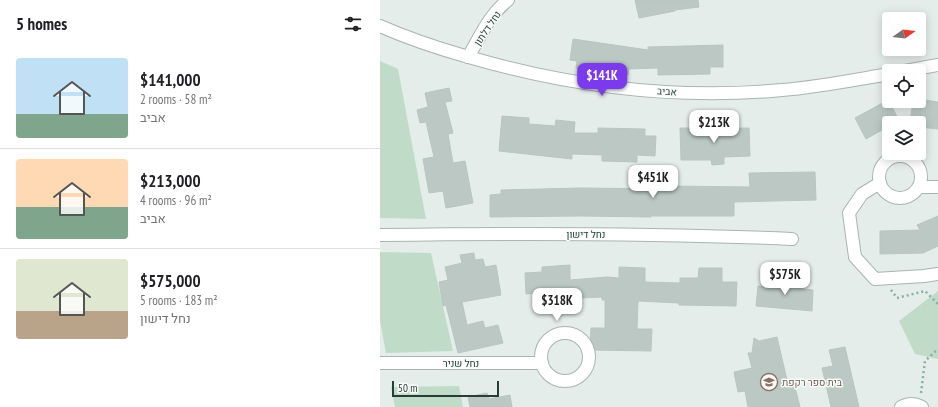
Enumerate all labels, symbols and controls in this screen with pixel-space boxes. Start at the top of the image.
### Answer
street label: נחל דלתון [471,8,504,48]
north arrow [882,12,926,56]
map controls [882,12,926,160]
text: 5 homes [16,13,67,35]
icon: filters [342,13,364,35]
pin: $141K [574,63,630,97]
button: locate [882,64,926,108]
text: $141K [586,67,618,84]
text: $141,000 [140,69,201,91]
icon: home [48,74,96,122]
street label: אביב [657,84,677,99]
text: 2 rooms · 58 m² [140,91,212,108]
text: אביב [140,109,166,126]
pin: $213K [686,110,742,144]
text: $213K [698,114,730,131]
button: layers [882,116,926,160]
pin: $451K [625,165,681,199]
text: $451K [637,169,669,186]
text: $213,000 [140,170,201,192]
icon: home [48,175,96,223]
text: 4 rooms · 96 m² [140,192,212,209]
text: אביב [140,210,166,227]
street label: נחל דישון [567,228,605,241]
pin: $575K [757,262,813,296]
text: $575K [769,266,801,283]
text: $575,000 [140,270,201,292]
icon: home [48,275,96,323]
pin: $318K [529,288,585,322]
text: 5 rooms · 183 m² [140,292,218,309]
text: $318K [541,292,573,309]
text: נחל דישון [140,310,191,327]
street label: נחל שניר [443,357,479,370]
school or university icon: בית ספר רקפת [759,372,779,392]
place label: בית ספר רקפת [782,376,843,389]
scale bar [392,379,499,398]
text: 50 m [398,381,417,395]

